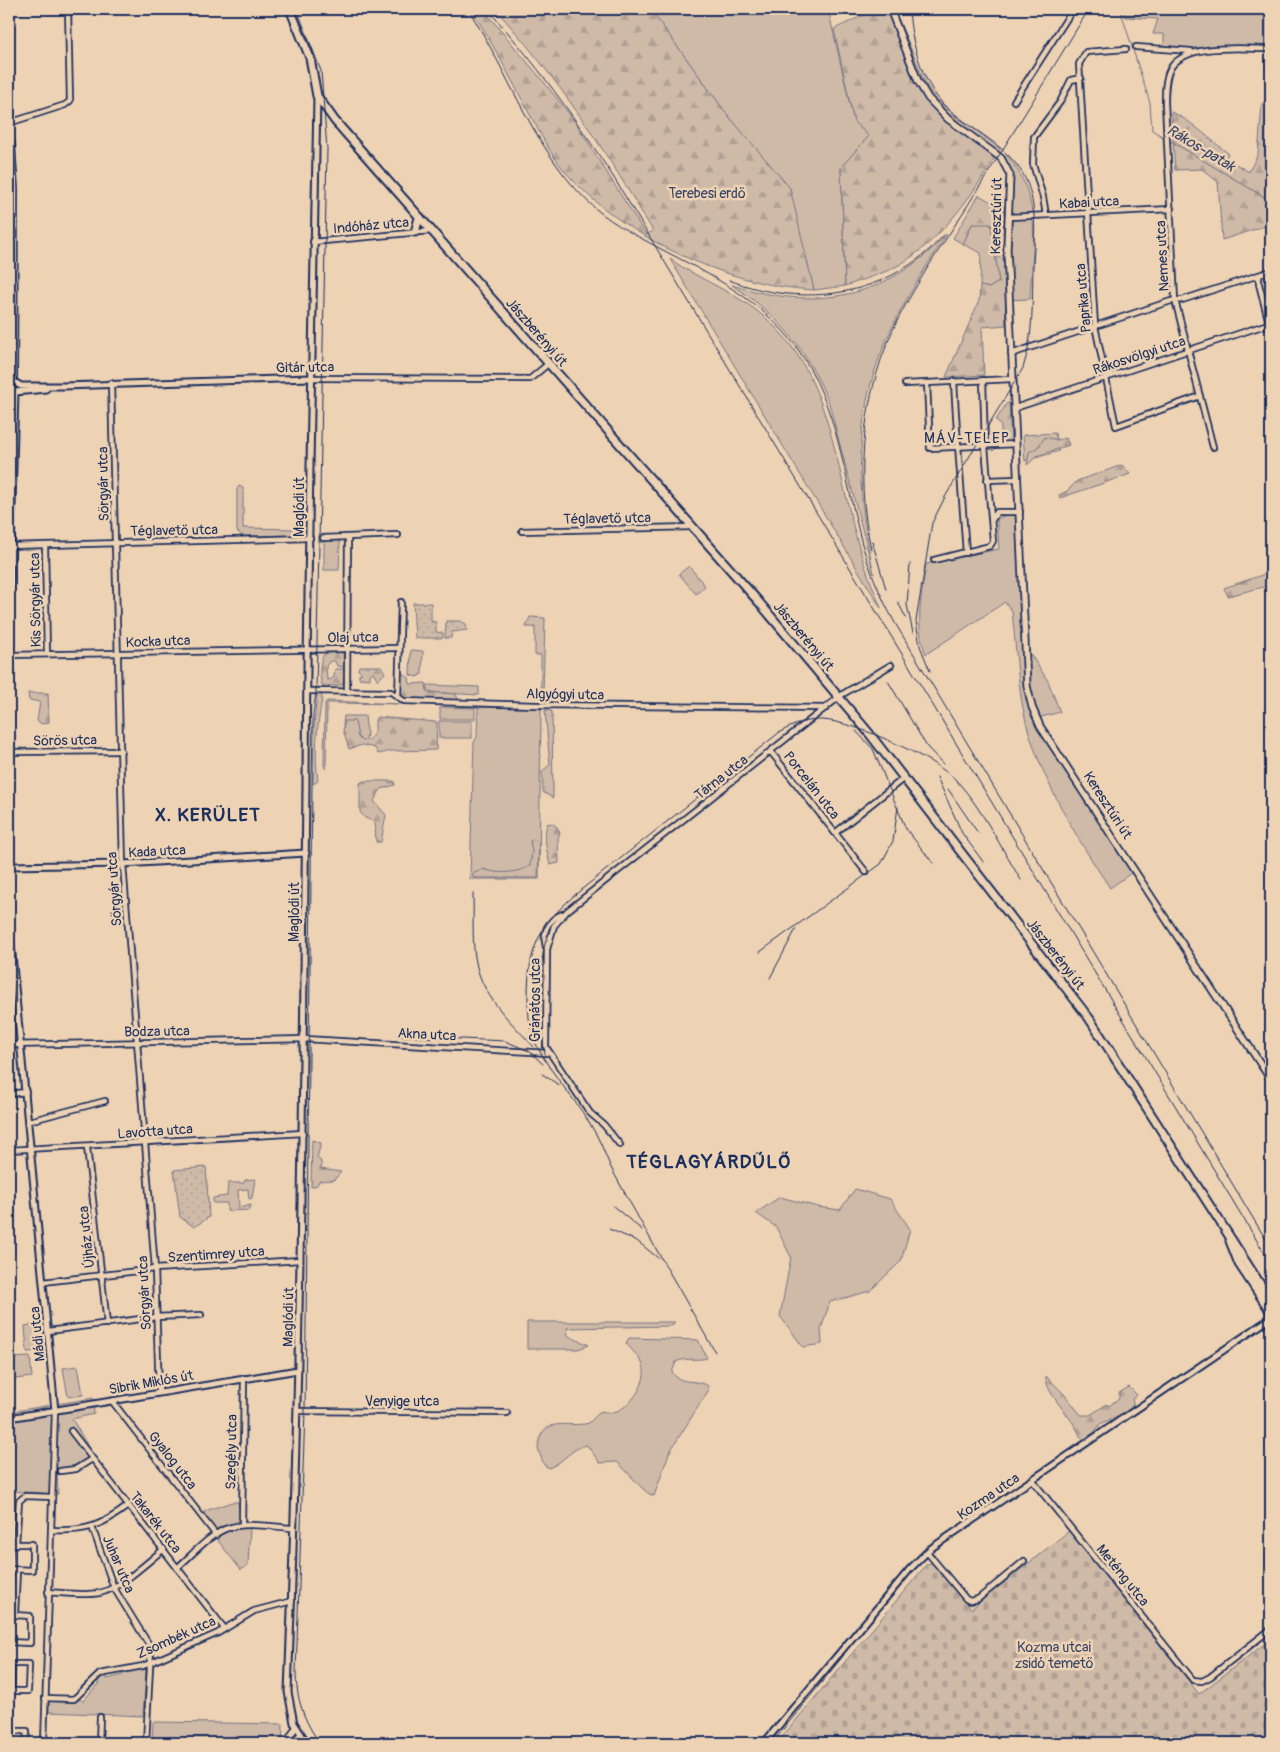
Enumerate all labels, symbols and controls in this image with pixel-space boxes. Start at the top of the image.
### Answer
water label: Rákos-patak [1163,121,1240,177]
street label: Keresztúri út [987,177,1006,255]
park label: Terebesi erdő [668,185,746,202]
street label: Kabai utca [1059,192,1120,213]
street label: Indóház utca [332,214,410,237]
street label: Nemes utca [1152,220,1173,292]
street label: Paprika utca [1072,263,1095,333]
street label: Jászberényi út [502,295,571,370]
street label: Rákosvölgyi utca [1091,332,1188,378]
street label: Gitár utca [276,358,334,377]
district label: MÁV-TELEP [924,429,1010,448]
street label: Sörgyár utca [94,446,113,521]
street label: Maglódi út [291,477,308,537]
street label: Téglavető utca [563,509,651,528]
street label: Téglavető utca [130,521,218,540]
street label: Kis Sörgyár utca [26,552,45,648]
street label: Jászberényi út [770,598,838,675]
street label: Olaj utca [327,629,379,646]
street label: Kocka utca [125,632,191,651]
street label: Algyógyi utca [526,685,604,704]
street label: Sörös utca [33,731,97,750]
street label: Porcelán utca [780,748,843,823]
street label: Tárna utca [691,751,751,804]
street label: Keresztúri út [1080,768,1136,842]
district label: X. KERÜLET [155,803,261,827]
street label: Kada utca [128,842,186,861]
street label: Sörgyár utca [103,851,126,927]
street label: Maglódi út [286,882,303,942]
street label: Jászberényi út [1023,916,1089,993]
street label: Gránátos utca [527,958,544,1042]
street label: Bodza utca [124,1022,190,1041]
street label: Akna utca [397,1024,457,1045]
street label: Lavotta utca [117,1120,193,1143]
district label: TÉGLAGYÁRDŰLŐ [625,1150,792,1174]
street label: Újház utca [75,1205,98,1269]
street label: Szentimrey utca [167,1243,265,1266]
street label: Sörgyár utca [134,1255,155,1331]
street label: Maglódi út [279,1287,298,1347]
street label: Mádi utca [26,1306,49,1362]
street label: Sibrik Miklós út [108,1367,195,1398]
street label: Venyige utca [365,1393,439,1410]
street label: Szegély utca [222,1414,241,1490]
street label: Gyalog utca [145,1428,201,1493]
street label: Kozma utca [954,1469,1023,1523]
street label: Takarék utca [126,1488,185,1556]
street label: Juhar utca [99,1533,138,1596]
street label: Meténg utca [1093,1541,1153,1610]
street label: Zsombék utca [134,1612,218,1662]
park label: Kozma utcai zsidó temető [1015,1639,1094,1672]

